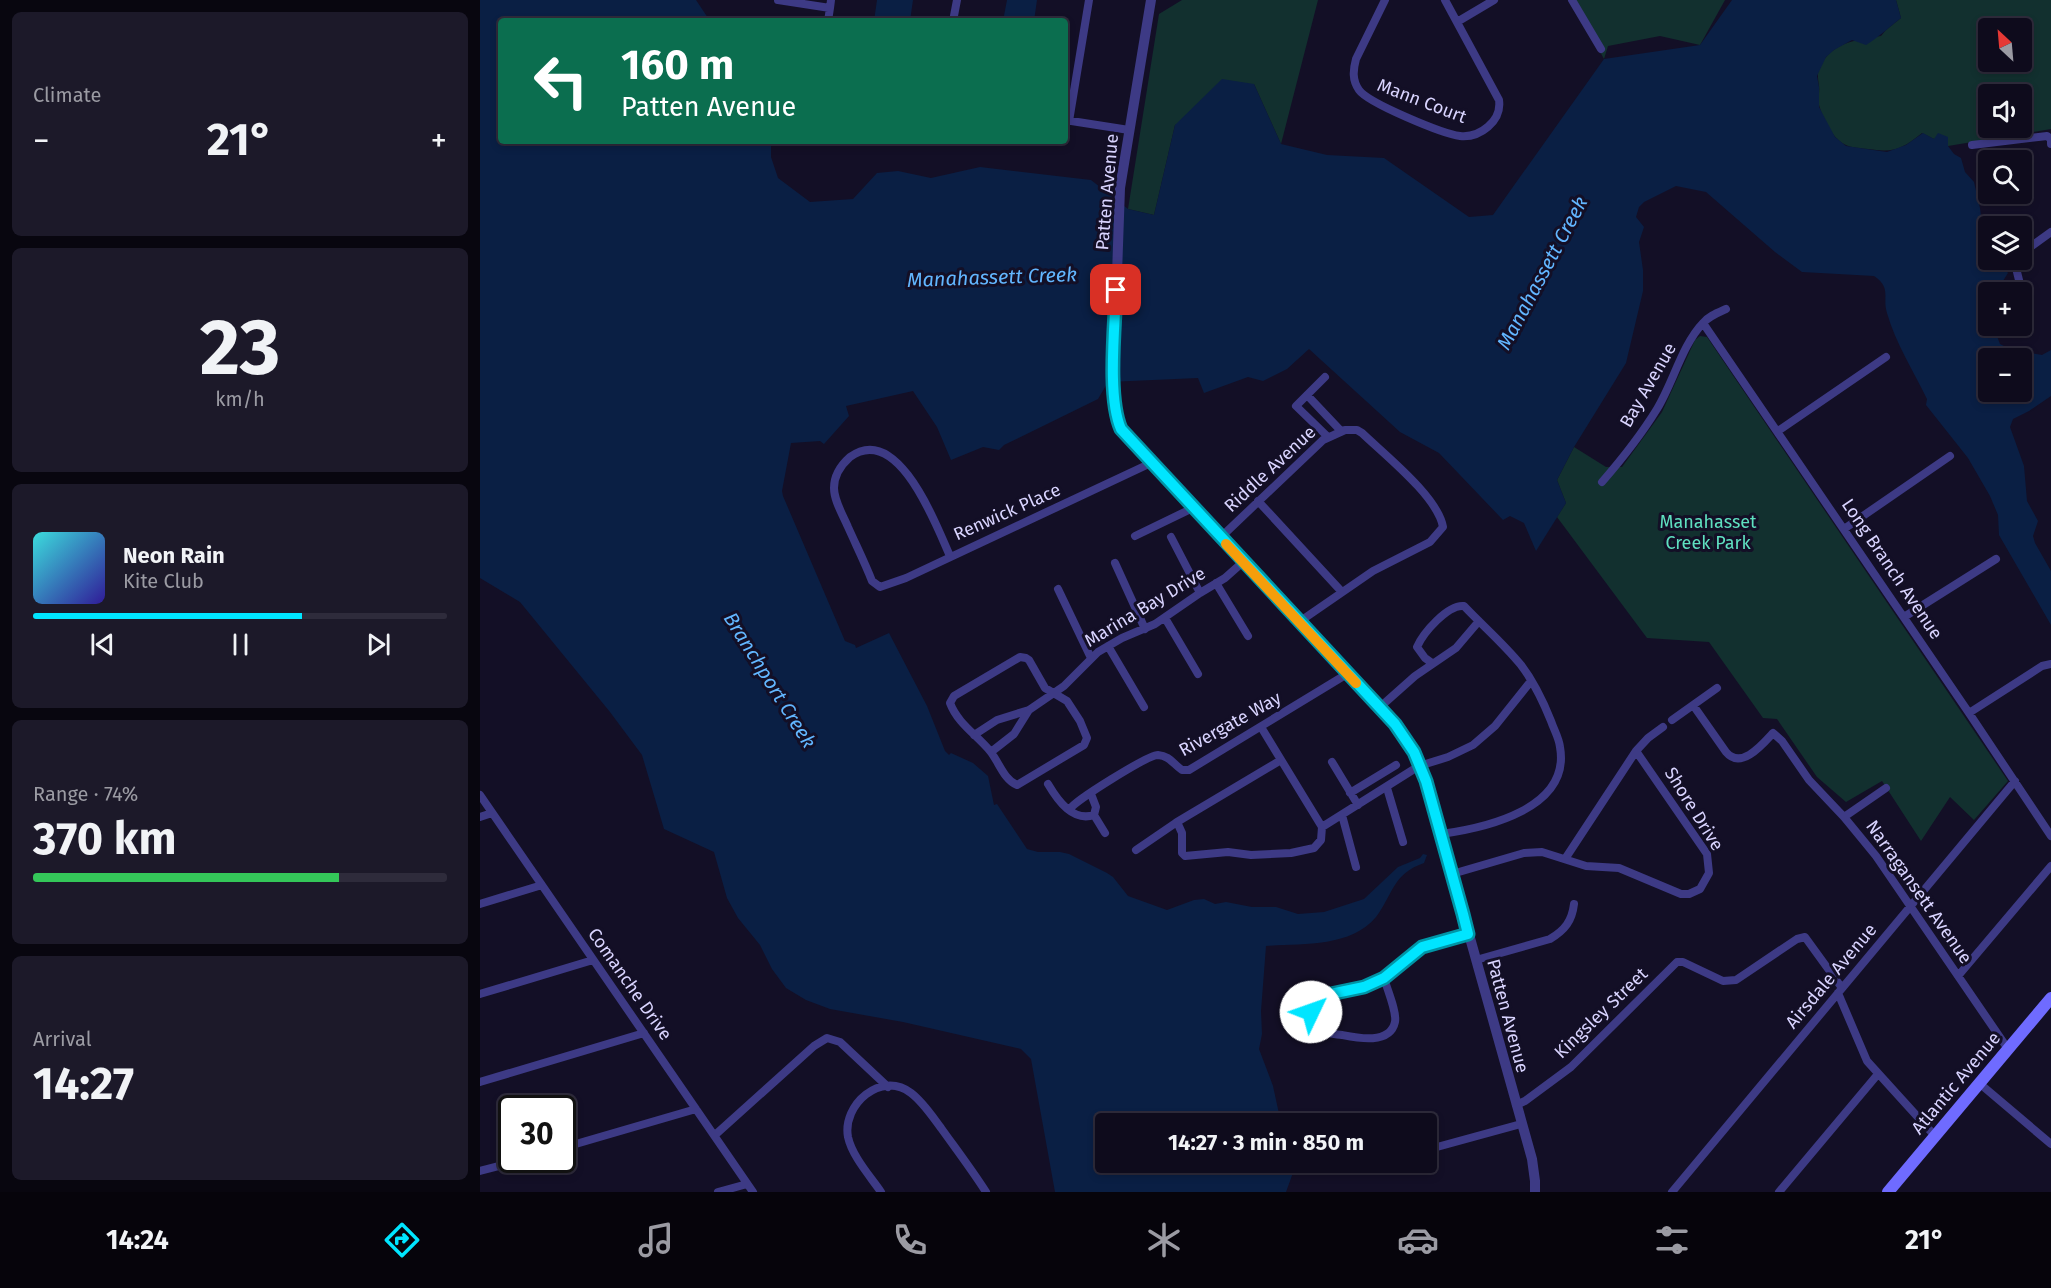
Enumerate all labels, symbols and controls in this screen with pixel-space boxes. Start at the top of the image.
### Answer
north arrow [1978,18,2032,72]
map controls [1978,18,2032,402]
text: 160 m [621,40,734,90]
icon: left [522,42,600,120]
street label: Mann Court [1374,74,1470,128]
text: Climate [33,83,101,107]
button: sound [1978,84,2032,138]
text: Patten Avenue [621,91,796,123]
text: 21° [207,113,273,167]
text: − [33,121,50,161]
text: + [431,121,447,161]
street label: Patten Avenue [1091,133,1123,251]
button: search [1978,150,2032,204]
water label: Manahassett Creek [1491,192,1593,354]
button: layers [1978,216,2032,270]
water label: Manahassett Creek [907,262,1077,292]
pin [1090,264,1141,315]
icon: arrive [1099,273,1132,306]
button: + [1978,282,2032,336]
text: 23 [200,301,280,395]
street label: Bay Avenue [1615,339,1681,431]
button: − [1978,348,2032,402]
text: km/h [215,387,265,411]
street label: Riddle Avenue [1220,421,1320,517]
street label: Renwick Place [950,479,1064,545]
street label: Long Branch Avenue [1837,494,1947,644]
park label: Manahasset Creek Park [1659,511,1757,554]
text: Neon Rain [123,542,225,569]
street label: Marina Bay Drive [1081,562,1209,652]
text: Kite Club [123,569,204,593]
water label: Branchport Creek [719,608,821,752]
icon: previous [86,628,119,661]
icon: pause [224,628,257,661]
icon: next [362,628,395,661]
street label: Rivergate Way [1175,687,1285,761]
street label: Shore Drive [1660,763,1728,855]
text: Range · 74% [33,782,138,806]
text: 370 km [33,812,177,866]
street label: Narragansett Avenue [1861,816,1977,968]
street label: Airsdale Avenue [1781,919,1881,1033]
street label: Comanche Drive [583,924,677,1044]
street label: Patten Avenue [1482,957,1534,1075]
street label: Kingsley Street [1550,963,1653,1063]
position arrow [1279,980,1343,1044]
text: Arrival [33,1027,92,1051]
street label: Atlantic Avenue [1907,1027,2005,1139]
text: 14:27 [33,1057,134,1111]
speed limit sign: 30 [498,1095,576,1173]
text: 14:27 · 3 min · 850 m [1168,1129,1364,1156]
icon: directions [381,1219,423,1261]
icon: music [635,1219,677,1261]
icon: phone [889,1219,931,1261]
icon: climate [1143,1219,1185,1261]
icon: car [1397,1219,1439,1261]
icon: filters [1651,1219,1693,1261]
text: 14:24 [106,1224,169,1256]
text: 21° [1905,1224,1945,1256]

